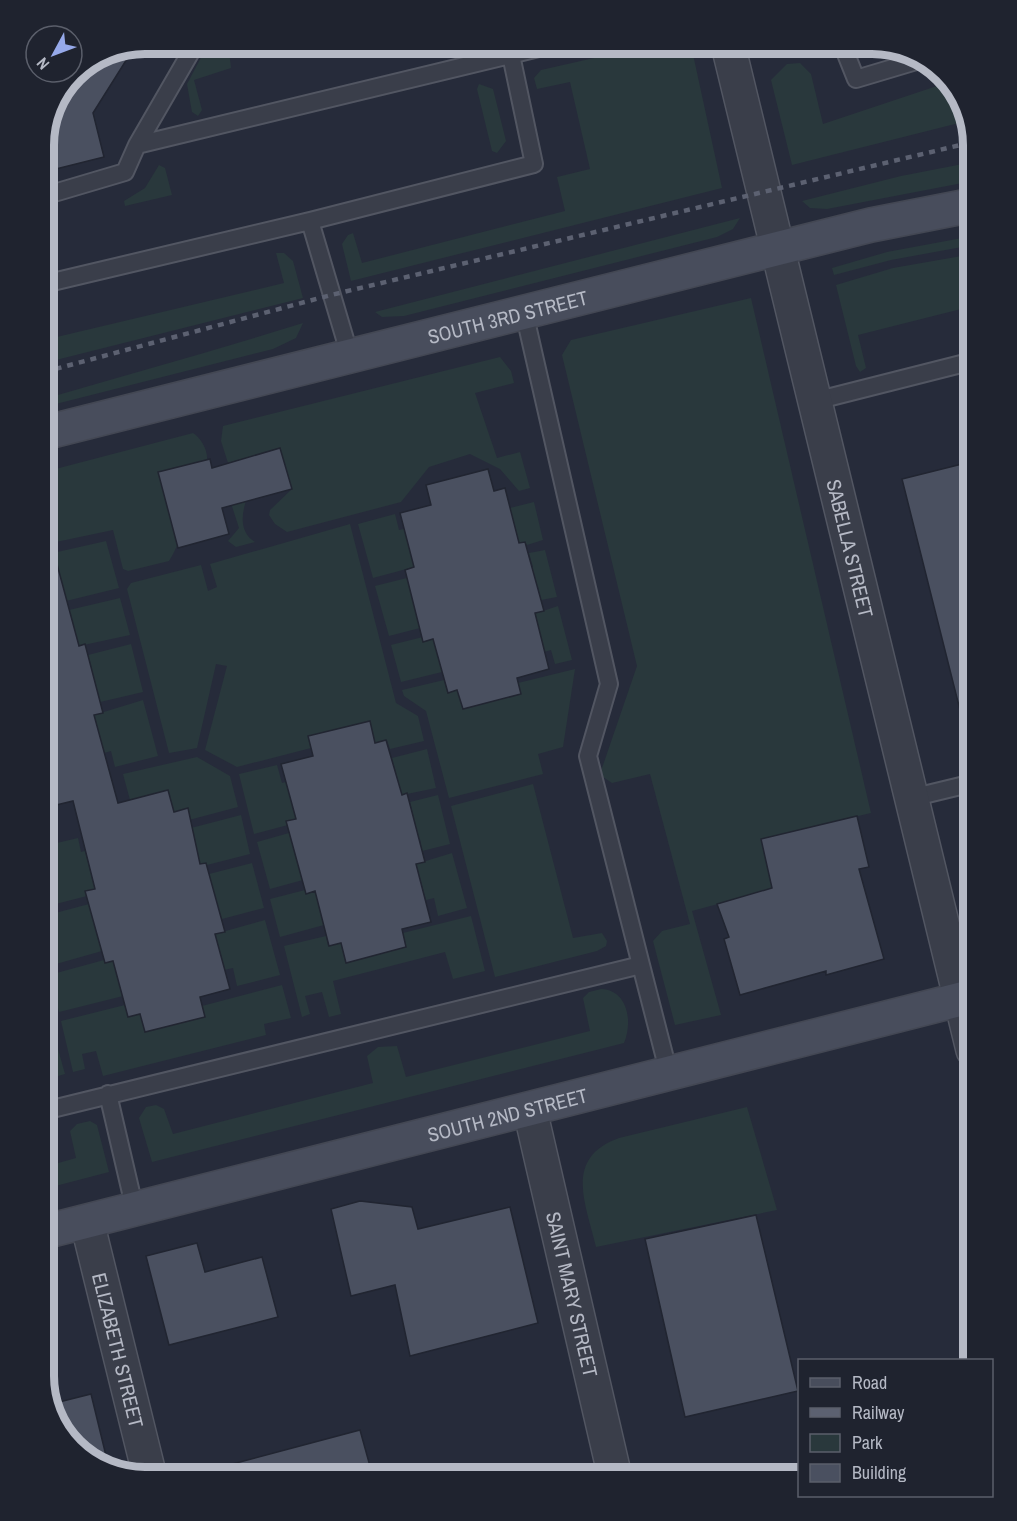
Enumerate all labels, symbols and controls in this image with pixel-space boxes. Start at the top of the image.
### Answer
north arrow [24,24,84,84]
text: N [31,53,54,75]
street label: SOUTH 3RD STREET [425,283,590,350]
street label: SABELLA STREET [821,476,881,620]
street label: SOUTH 2ND STREET [424,1081,590,1148]
street label: SAINT MARY STREET [540,1209,605,1379]
street label: ELIZABETH STREET [87,1270,151,1430]
legend [798,1359,993,1497]
text: Road [852,1370,887,1395]
text: Railway [852,1400,905,1425]
text: Park [852,1430,883,1455]
text: Building [852,1460,907,1485]

